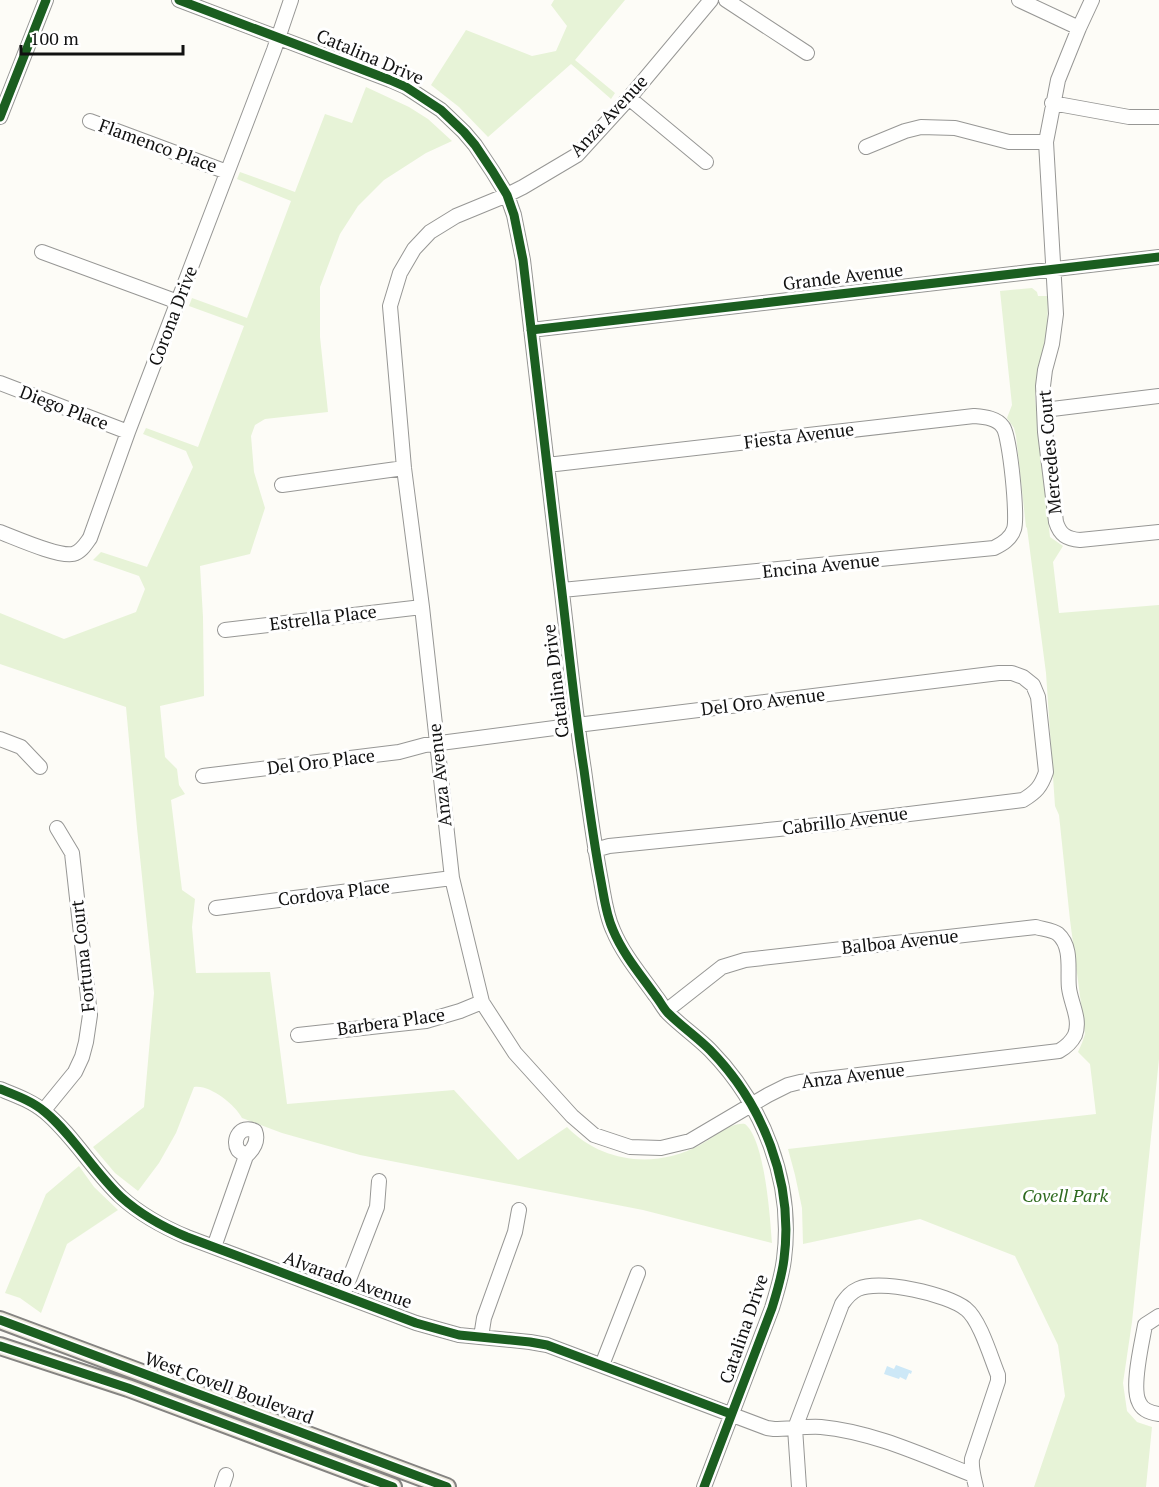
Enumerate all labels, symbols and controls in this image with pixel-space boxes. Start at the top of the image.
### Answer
scale bar [21,18,183,56]
street label: Catalina Drive [313,23,428,89]
text: 100 m [30,26,79,50]
street label: Anza Avenue [564,69,652,161]
street label: Flamenco Place [96,113,221,178]
street label: Grande Avenue [781,257,904,295]
street label: Corona Drive [142,262,202,369]
street label: Diego Place [16,379,112,435]
street label: Mercedes Court [1032,388,1066,515]
street label: Fiesta Avenue [742,416,855,454]
street label: Encina Avenue [761,547,881,583]
street label: Estrella Place [268,599,378,635]
street label: Catalina Drive [536,623,574,739]
street label: Del Oro Avenue [700,681,826,721]
street label: Anza Avenue [422,722,456,828]
street label: Del Oro Place [266,742,376,780]
street label: Cabrillo Avenue [781,800,909,840]
street label: Cordova Place [277,873,391,911]
street label: Fortuna Court [64,898,100,1013]
street label: Balboa Avenue [840,923,960,959]
street label: Barbera Place [335,1002,446,1040]
street label: Anza Avenue [800,1057,906,1093]
park label: Covell Park [1022,1183,1108,1207]
street label: Alvarado Avenue [281,1245,416,1313]
street label: Catalina Drive [713,1271,773,1387]
street label: West Covell Boulevard [142,1345,317,1429]

